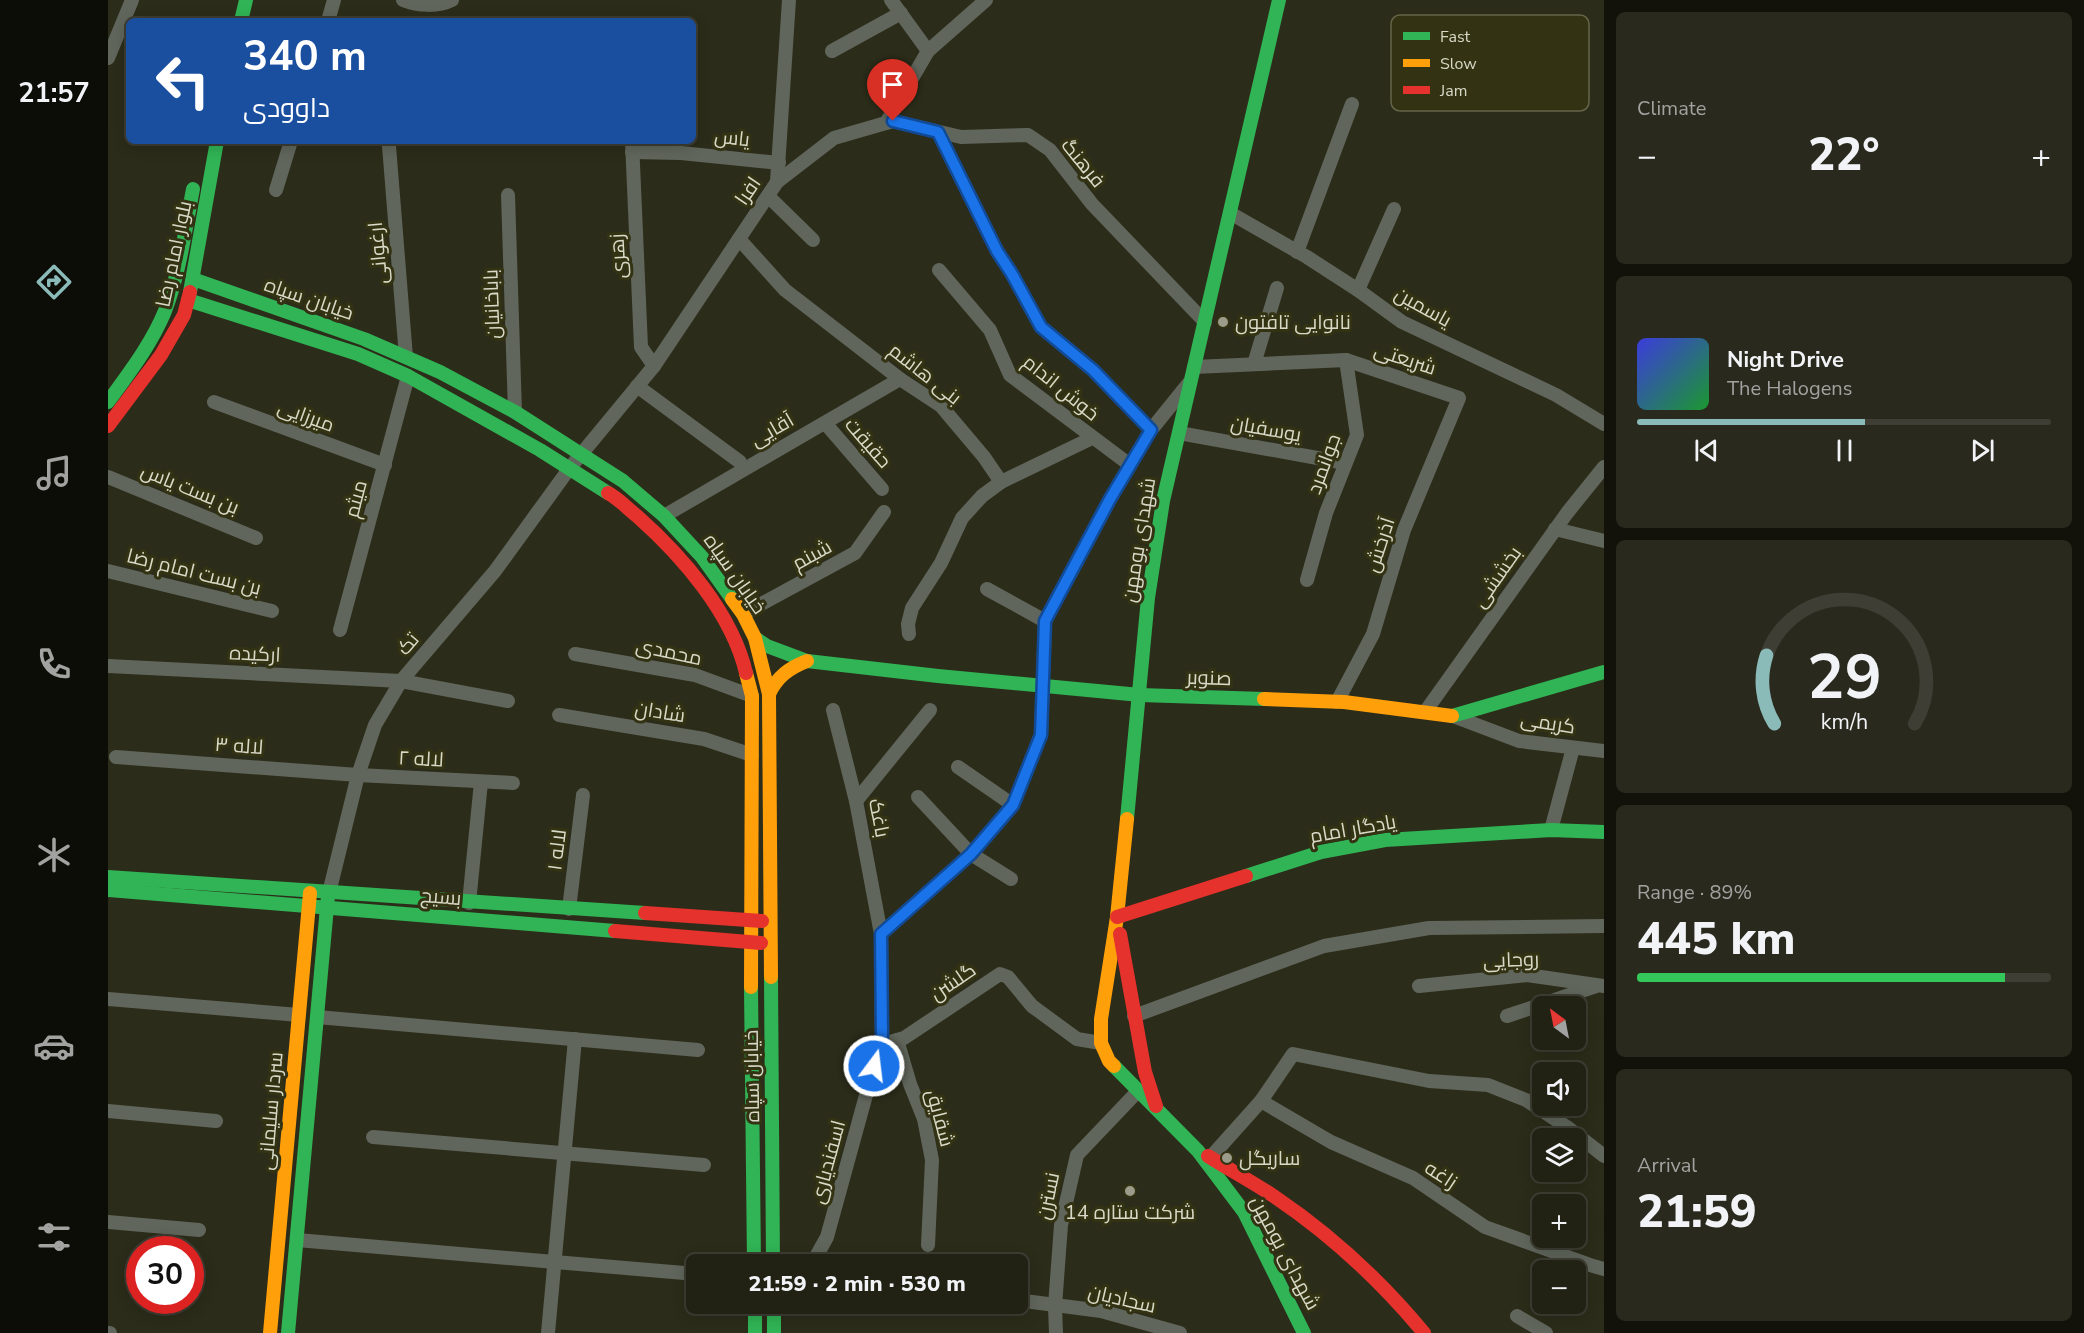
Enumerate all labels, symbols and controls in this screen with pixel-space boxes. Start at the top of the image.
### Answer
legend [1391,15,1589,111]
text: Fast [1440,26,1471,48]
text: 340 m [243,28,367,85]
icon: left [144,42,222,120]
text: Slow [1440,53,1477,75]
pin [867,59,918,121]
icon: arrive [876,68,909,101]
text: 21:57 [18,75,90,112]
text: Jam [1439,80,1467,102]
text: داوودی [243,90,330,127]
text: Climate [1637,95,1706,122]
street label: یاس [713,123,752,153]
text: 22° [1808,125,1880,186]
street label: فرهنگ [1055,133,1111,193]
text: − [1637,134,1657,179]
text: + [2031,134,2051,179]
street label: افرا [729,171,767,211]
street label: بلوار امام رضا [150,198,198,310]
street label: ارغوانی [362,221,394,285]
street label: زهری [603,233,633,279]
icon: directions [33,261,75,303]
street label: باباخانیان [477,269,507,339]
street label: خیابان سپاه [261,271,357,327]
street label: یاسمین [1390,280,1457,334]
place label: نانوایی تافتون [1235,309,1351,336]
marker: نانوایی تافتون [1216,315,1230,329]
street label: شریعتی [1370,336,1440,382]
street label: بنی هاشم [883,337,967,411]
text: Night Drive [1727,345,1844,375]
street label: خوش اندام [1017,349,1105,427]
text: The Halogens [1727,375,1852,402]
street label: میرزایی [274,393,338,439]
street label: آقایی [745,406,799,453]
street label: یوسفیان [1229,410,1304,449]
street label: حقیقت [838,412,898,474]
street label: جوانمرد [1301,430,1347,498]
icon: previous [1690,434,1723,467]
icon: pause [1828,434,1861,467]
icon: next [1966,434,1999,467]
icon: music [33,452,75,494]
street label: بن بست یاس [137,457,243,521]
street label: شهدای بومهن [1116,476,1162,604]
street label: میثم [338,477,374,521]
street label: آذرخش [1358,513,1402,576]
street label: خیابان سپاه [697,528,773,620]
street label: شبنم [787,533,837,577]
street label: بخششی [1466,541,1528,613]
street label: بن بست امام رضا [124,542,264,602]
street label: تک [391,626,426,661]
street label: محمدی [633,632,705,672]
text: 29 [1807,635,1881,720]
street label: ارکیده [229,639,281,669]
icon: phone [33,643,75,685]
street label: صنوبر [1185,664,1232,692]
street label: شادان [633,695,687,729]
street label: کریمی [1519,705,1577,741]
text: km/h [1820,707,1868,737]
street label: لاله ۳ [214,731,264,761]
street label: لاله ۲ [398,744,444,774]
street label: باغک [862,796,896,840]
street label: یادگار امام [1308,808,1399,850]
street label: لاله ۱ [541,828,573,872]
icon: climate [33,834,75,876]
text: Range · 89% [1637,879,1752,906]
street label: بسیج [419,882,463,912]
text: 445 km [1637,909,1796,970]
street label: روجایی [1482,946,1540,974]
street label: گلشن [925,957,981,1007]
north arrow [1532,996,1586,1050]
map controls [1532,996,1586,1314]
icon: car [33,1025,75,1067]
street label: خیابان سپاه [738,1029,766,1123]
position arrow [842,1034,906,1098]
street label: سردار سلیمانی [252,1051,290,1171]
button: sound [1532,1062,1586,1116]
street label: شقایق [919,1086,961,1150]
street label: اسفندیاری [804,1117,852,1207]
button: layers [1532,1128,1586,1182]
place label: ساریگل [1239,1145,1300,1172]
marker: ساریگل [1220,1151,1234,1165]
text: Arrival [1637,1152,1697,1179]
street label: زاغه [1419,1154,1463,1196]
street label: نسترن [1030,1170,1066,1222]
text: 21:59 [1637,1182,1757,1243]
marker: شرکت ستاره 14 [1123,1184,1137,1198]
street label: شهدای بومهن [1244,1191,1326,1315]
button: + [1532,1194,1586,1248]
place label: شرکت ستاره 14 [1065,1199,1195,1226]
icon: filters [33,1216,75,1258]
speed limit sign: 30 [126,1236,204,1314]
button: − [1532,1260,1586,1314]
text: 21:59 · 2 min · 530 m [748,1269,966,1299]
street label: سجادیان [1085,1278,1159,1320]

